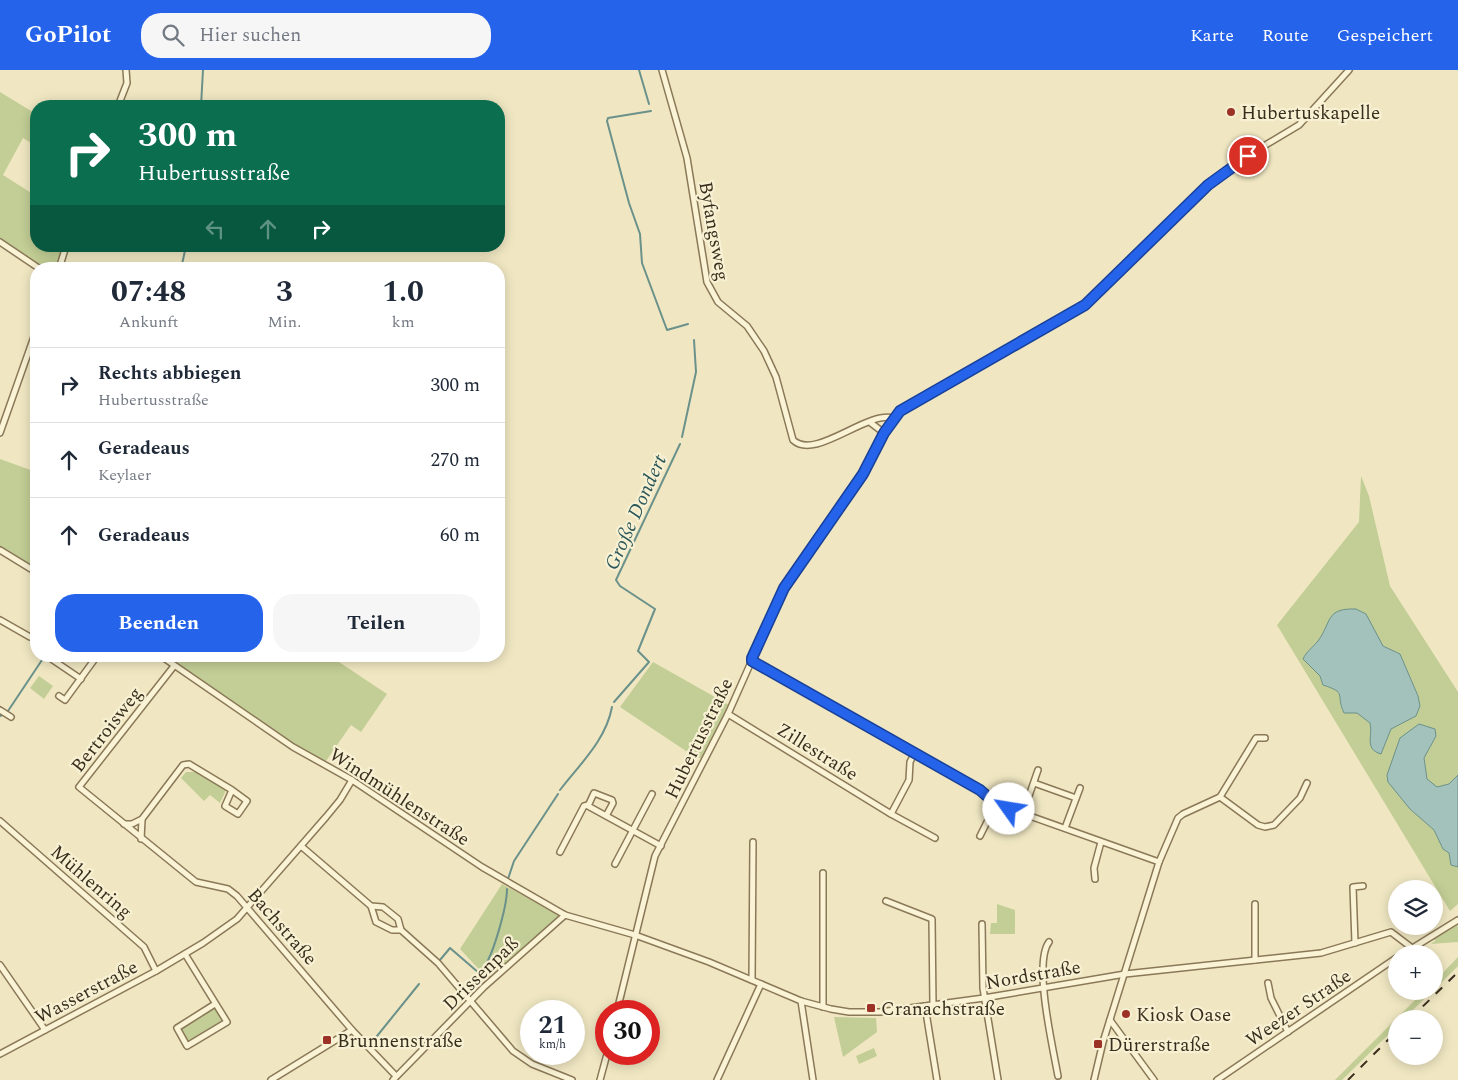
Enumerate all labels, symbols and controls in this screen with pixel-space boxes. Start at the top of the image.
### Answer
search box [141,13,491,58]
text: GoPilot [25,17,111,53]
icon: search [159,21,187,49]
text: Hier suchen [199,21,301,50]
text: Karte [1190,22,1234,49]
text: Route [1262,22,1309,49]
text: Gespeichert [1337,22,1433,49]
place label: Hubertuskapelle [1241,99,1380,128]
marker: Hubertuskapelle [1225,106,1237,118]
text: 300 m [138,109,237,162]
icon: right [55,120,120,185]
pin [1227,135,1269,177]
icon: arrive [1234,142,1262,170]
text: Hubertusstraße [138,157,290,190]
street label: Byfangsweg [691,179,737,283]
icon: left [201,215,229,243]
icon: ahead [254,215,282,243]
icon: right [307,215,335,243]
text: 07:48 [111,269,186,315]
text: 3 [276,269,293,315]
text: 1.0 [382,269,424,315]
text: Ankunft [119,310,178,334]
text: Min. [268,310,301,334]
text: km [392,310,414,334]
text: Rechts abbiegen [98,359,242,388]
icon: right [55,371,83,399]
text: 300 m [430,371,480,400]
text: Hubertusstraße [98,388,209,412]
text: Geradeaus [98,434,190,463]
icon: ahead [55,446,83,474]
text: 270 m [430,446,480,475]
water label: Große Dondert [597,449,675,575]
text: Keylaer [98,463,151,487]
icon: ahead [55,521,83,549]
text: Geradeaus [98,521,190,550]
text: 60 m [440,521,480,550]
button: Beenden [55,594,263,652]
button: Teilen [273,594,480,652]
street label: Hubertusstraße [657,673,741,804]
street label: Bertroisweg [64,681,150,779]
street label: Zillestraße [771,716,864,789]
street label: Windmühlenstraße [323,741,475,854]
position arrow [982,782,1034,834]
street label: Mühlenring [44,838,138,926]
map controls [1388,880,1443,1065]
button: layers [1388,880,1443,935]
street label: Bachstraße [240,882,324,972]
street label: Drissenpaß [436,930,526,1018]
button: + [1388,945,1443,1000]
street label: Wasserstraße [30,953,143,1032]
street label: Nordstraße [983,953,1083,998]
street label: Weezer Straße [1240,962,1358,1054]
place label: Cranachstraße [881,995,1005,1024]
speed limit sign: 30 [595,1000,660,1065]
place label: Kiosk Oase [1136,1001,1231,1030]
marker: Cranachstraße [865,1002,877,1014]
text: 21 [538,1007,567,1045]
marker: Kiosk Oase [1120,1008,1132,1020]
button: − [1388,1010,1443,1065]
place label: Brunnenstraße [337,1027,463,1056]
place label: Dürerstraße [1108,1031,1210,1060]
marker: Brunnenstraße [321,1034,333,1046]
text: km/h [539,1035,566,1054]
marker: Dürerstraße [1092,1038,1104,1050]

